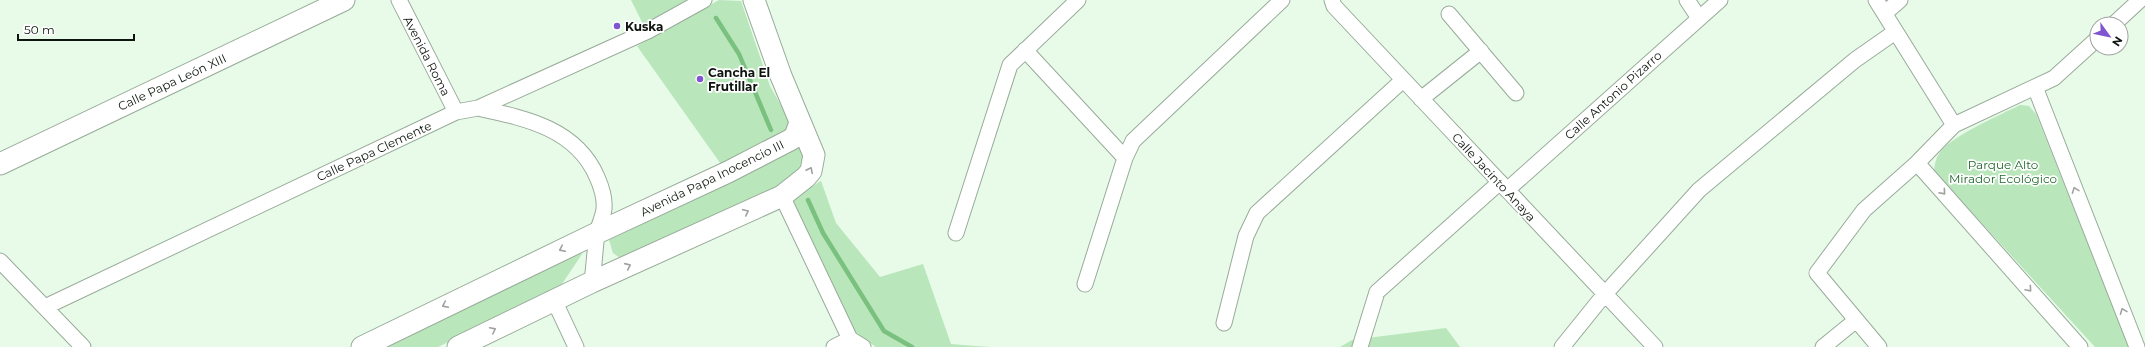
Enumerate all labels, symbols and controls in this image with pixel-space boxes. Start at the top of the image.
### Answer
street label: Avenida Roma [400,14,454,98]
scale bar [18,16,134,42]
north arrow [2089,16,2129,56]
place label: Kuska [625,19,663,34]
marker: Kuska [612,21,622,31]
text: 50 m [24,22,55,37]
text: N [2109,34,2126,49]
street label: Calle Antonio Pizarro [1561,48,1665,142]
street label: Calle Papa León XIII [115,50,229,114]
place label: Cancha El Frutillar [708,65,770,94]
marker: Cancha El Frutillar [695,74,705,84]
street label: Calle Papa Clemente [314,118,434,184]
street label: Calle Jacinto Anaya [1449,130,1539,224]
street label: Avenida Papa Inocencio III [638,137,786,219]
park label: Parque Alto Mirador Ecológico [1949,157,2057,186]
one-way arrow [805,166,813,174]
one-way arrow [2072,186,2080,193]
one-way arrow [1938,187,1946,195]
one-way arrow [742,209,750,217]
one-way arrow [559,244,567,252]
one-way arrow [624,263,631,271]
one-way arrow [2024,285,2031,292]
one-way arrow [442,300,449,308]
one-way arrow [2119,307,2127,314]
one-way arrow [488,327,496,335]

